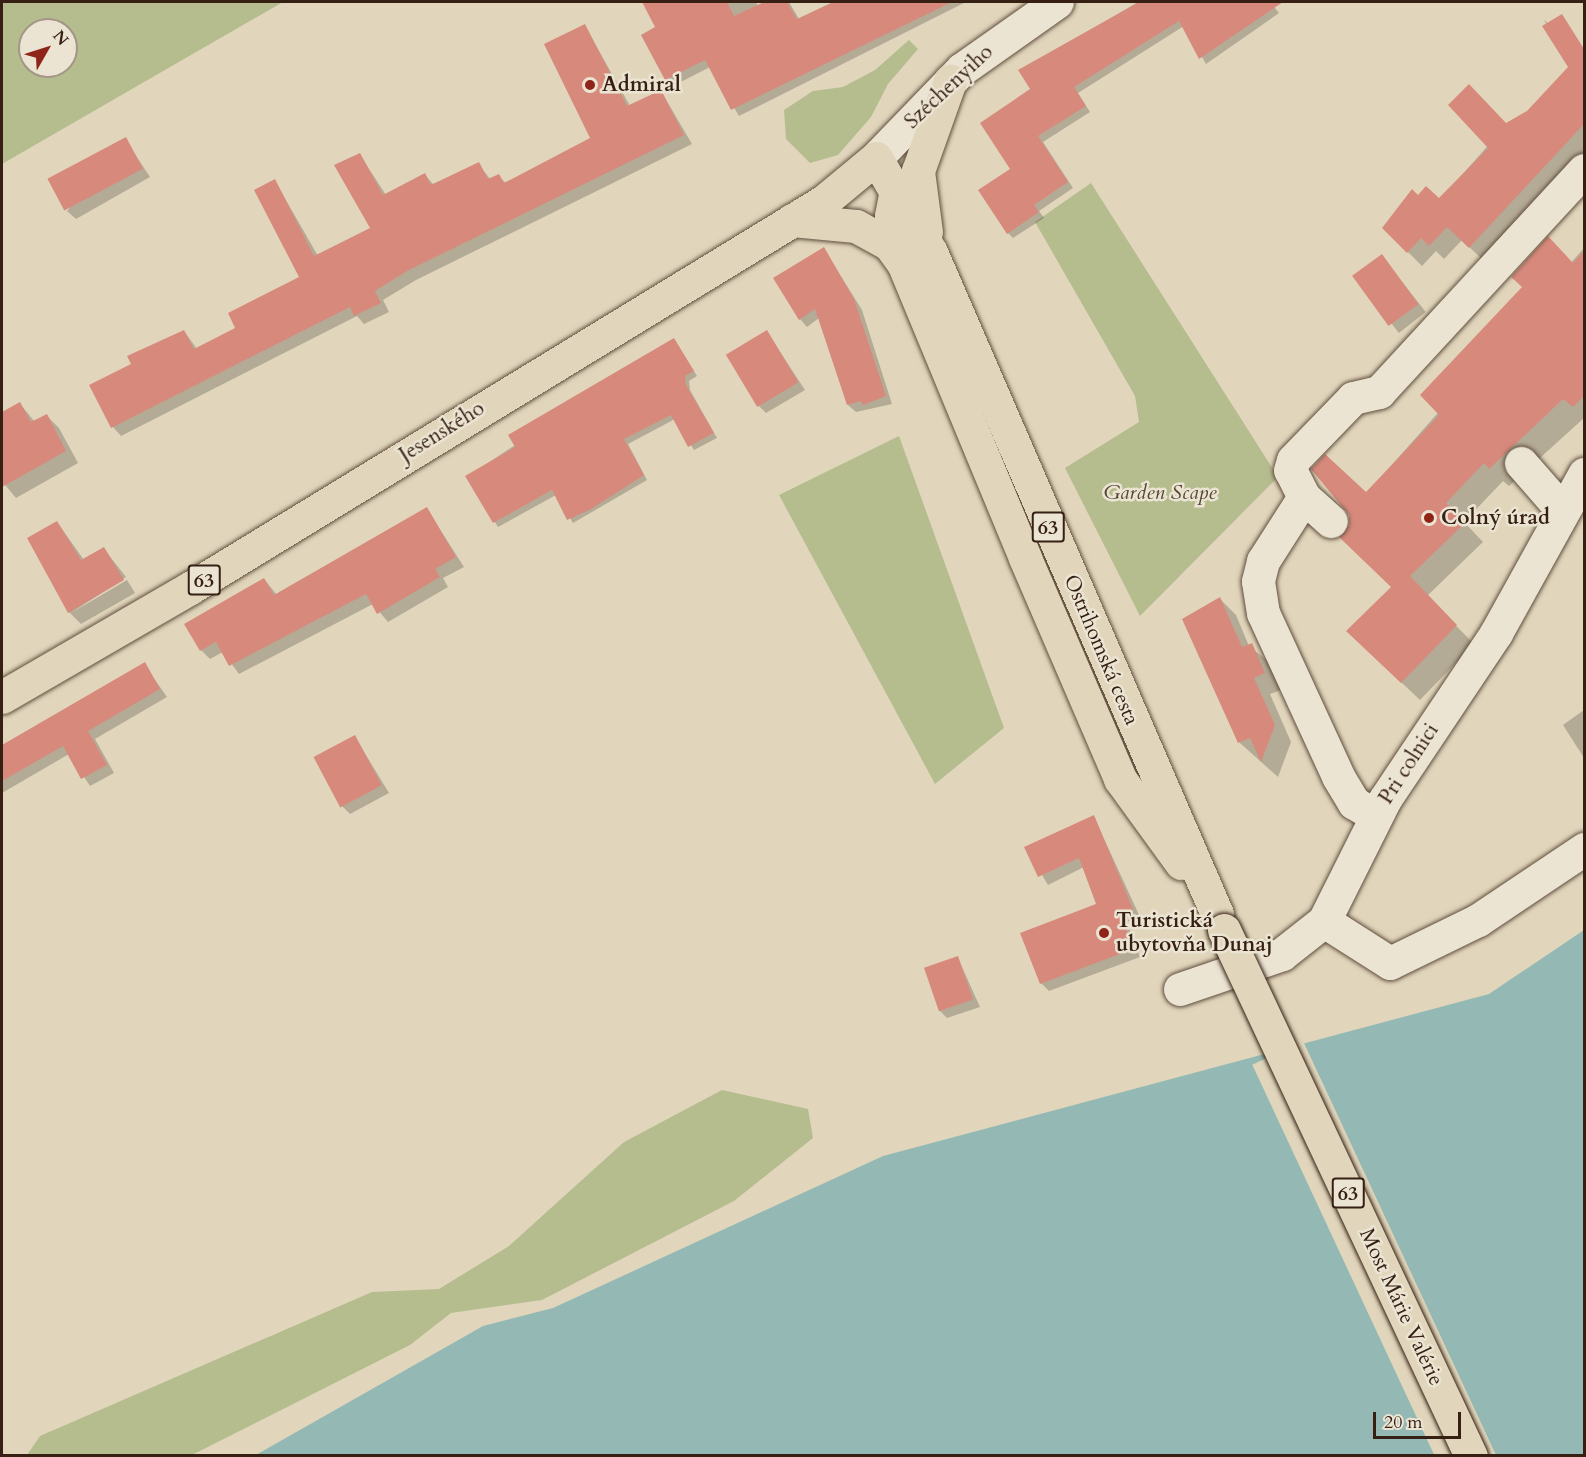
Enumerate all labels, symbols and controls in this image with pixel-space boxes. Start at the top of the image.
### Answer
north arrow [18,18,78,78]
text: N [48,26,73,50]
street label: Széchenyiho [899,40,999,134]
place label: Admiral [602,72,681,98]
marker: Admiral [583,78,597,92]
street label: Jesenského [395,396,489,468]
park label: Garden Scape [1103,480,1217,506]
place label: Colný úrad [1441,505,1550,531]
road number: 63 [1032,510,1064,544]
marker: Colný úrad [1422,511,1436,525]
road number: 63 [188,563,220,597]
street label: Ostrihomská cesta [1058,571,1144,729]
street label: Pri colnici [1374,719,1444,809]
place label: Turistická ubytovňa Dunaj [1116,908,1273,958]
marker: Turistická ubytovňa Dunaj [1097,926,1111,940]
road number: 63 [1332,1176,1364,1210]
street label: Most Márie Valérie [1354,1224,1448,1390]
scale bar [1376,1400,1464,1438]
text: 20 m [1384,1410,1423,1435]

